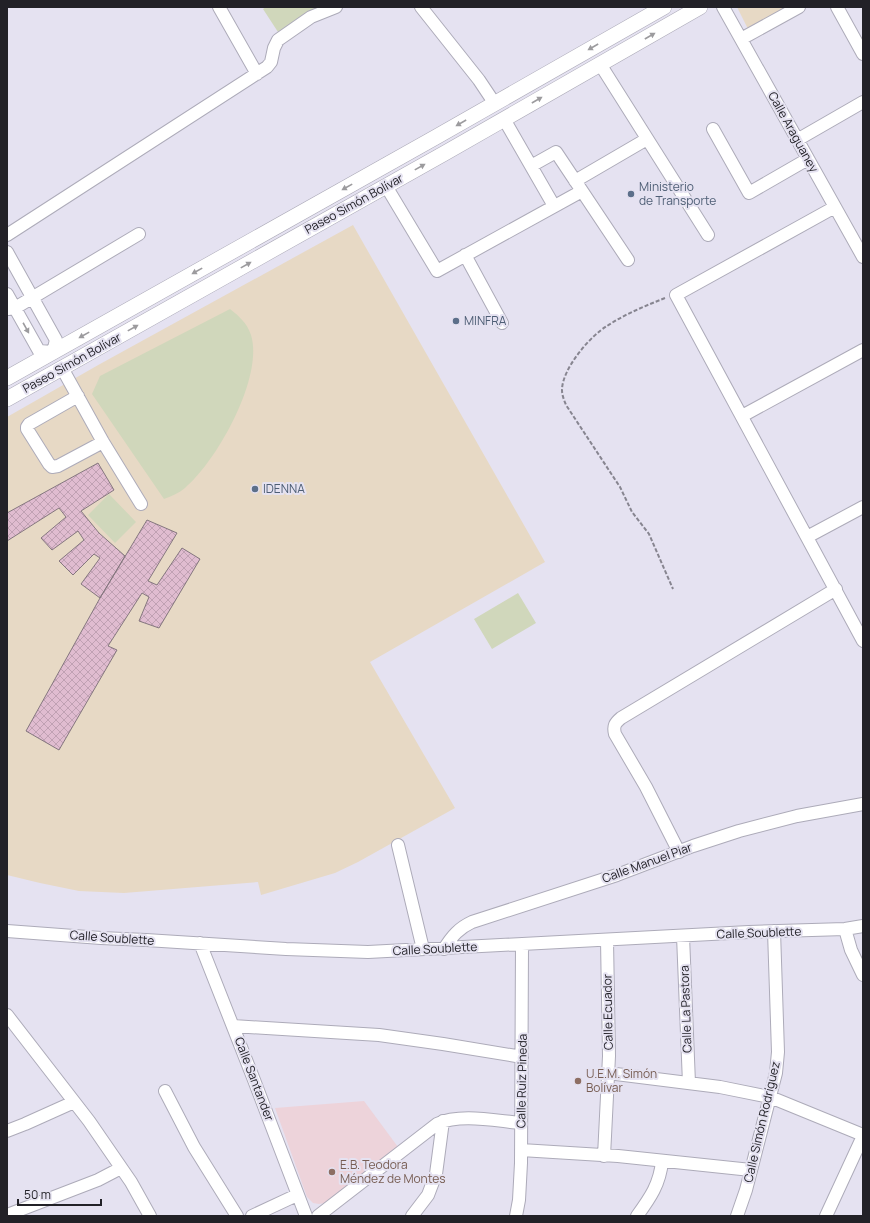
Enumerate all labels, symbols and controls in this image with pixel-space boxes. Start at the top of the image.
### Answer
one-way arrow [644,32,656,39]
one-way arrow [587,44,599,51]
street label: Calle Araguaney [764,88,823,176]
one-way arrow [532,97,543,104]
one-way arrow [455,120,467,127]
one-way arrow [414,163,426,170]
street label: Paseo Simón Bolívar [301,169,407,238]
place label: Ministerio de Transporte [639,178,716,209]
one-way arrow [342,183,353,190]
marker: Ministerio de Transporte [626,189,636,199]
one-way arrow [240,261,252,268]
one-way arrow [192,268,203,274]
place label: MINFRA [464,312,507,329]
marker: MINFRA [451,316,461,326]
one-way arrow [22,322,29,334]
one-way arrow [127,325,138,332]
street label: Paseo Simón Bolívar [19,328,125,397]
one-way arrow [78,331,90,338]
place label: IDENNA [263,480,305,497]
marker: IDENNA [250,484,260,494]
street label: Calle Manuel Piar [599,838,695,887]
street label: Calle Soublette [716,923,802,942]
street label: Calle Soublette [69,926,155,949]
street label: Calle Soublette [392,938,478,959]
street label: Calle La Pastora [675,965,696,1053]
street label: Calle Ecuador [598,973,617,1050]
street label: Calle Santander [231,1034,278,1124]
street label: Calle Ruiz Pineda [512,1034,531,1128]
street label: Calle Simón Rodríguez [739,1060,784,1184]
place label: U.E.M. Simón Bolívar [586,1065,657,1096]
marker: U.E.M. Simón Bolívar [573,1076,583,1086]
place label: E.B. Teodora Méndez de Montes [340,1156,446,1187]
marker: E.B. Teodora Méndez de Montes [327,1167,337,1177]
scale bar [18,1181,101,1207]
text: 50 m [24,1186,51,1203]

